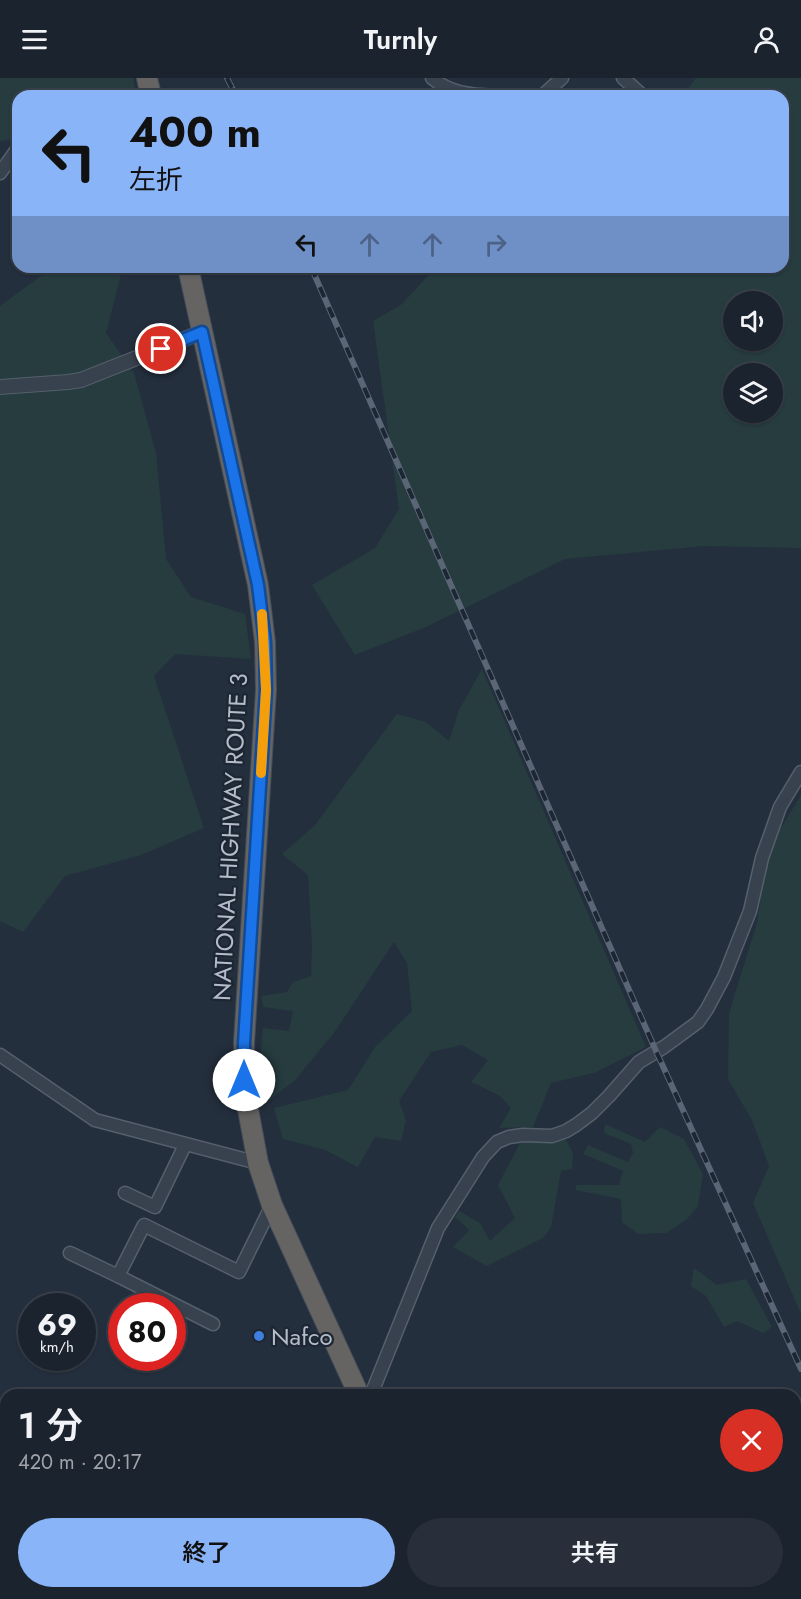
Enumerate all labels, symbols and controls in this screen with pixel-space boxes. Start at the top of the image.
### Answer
text: Turnly [364,20,437,59]
icon: menu [18,23,51,56]
icon: person [750,23,783,56]
text: 400 m [129,102,261,163]
icon: left [30,114,108,192]
text: 左折 [129,160,183,199]
icon: left [290,228,323,261]
icon: ahead [353,228,386,261]
icon: ahead [416,228,449,261]
icon: right [479,228,512,261]
map controls [723,291,783,423]
button: sound [723,291,783,351]
pin [135,323,186,374]
icon: arrive [144,332,177,365]
button: layers [723,363,783,423]
street label: NATIONAL HIGHWAY ROUTE 3 [204,672,256,1002]
position arrow [212,1048,276,1112]
speed limit sign: 80 [108,1293,186,1371]
text: 69 [37,1303,77,1346]
place label: Nafco [271,1319,333,1354]
marker: Nafco [252,1329,266,1343]
text: km/h [40,1336,74,1358]
text: 1 分 [18,1399,82,1451]
button: close [720,1409,783,1472]
text: 420 m · 20:17 [18,1448,142,1477]
button: 終了 [18,1518,395,1587]
button: 共有 [407,1518,783,1587]

